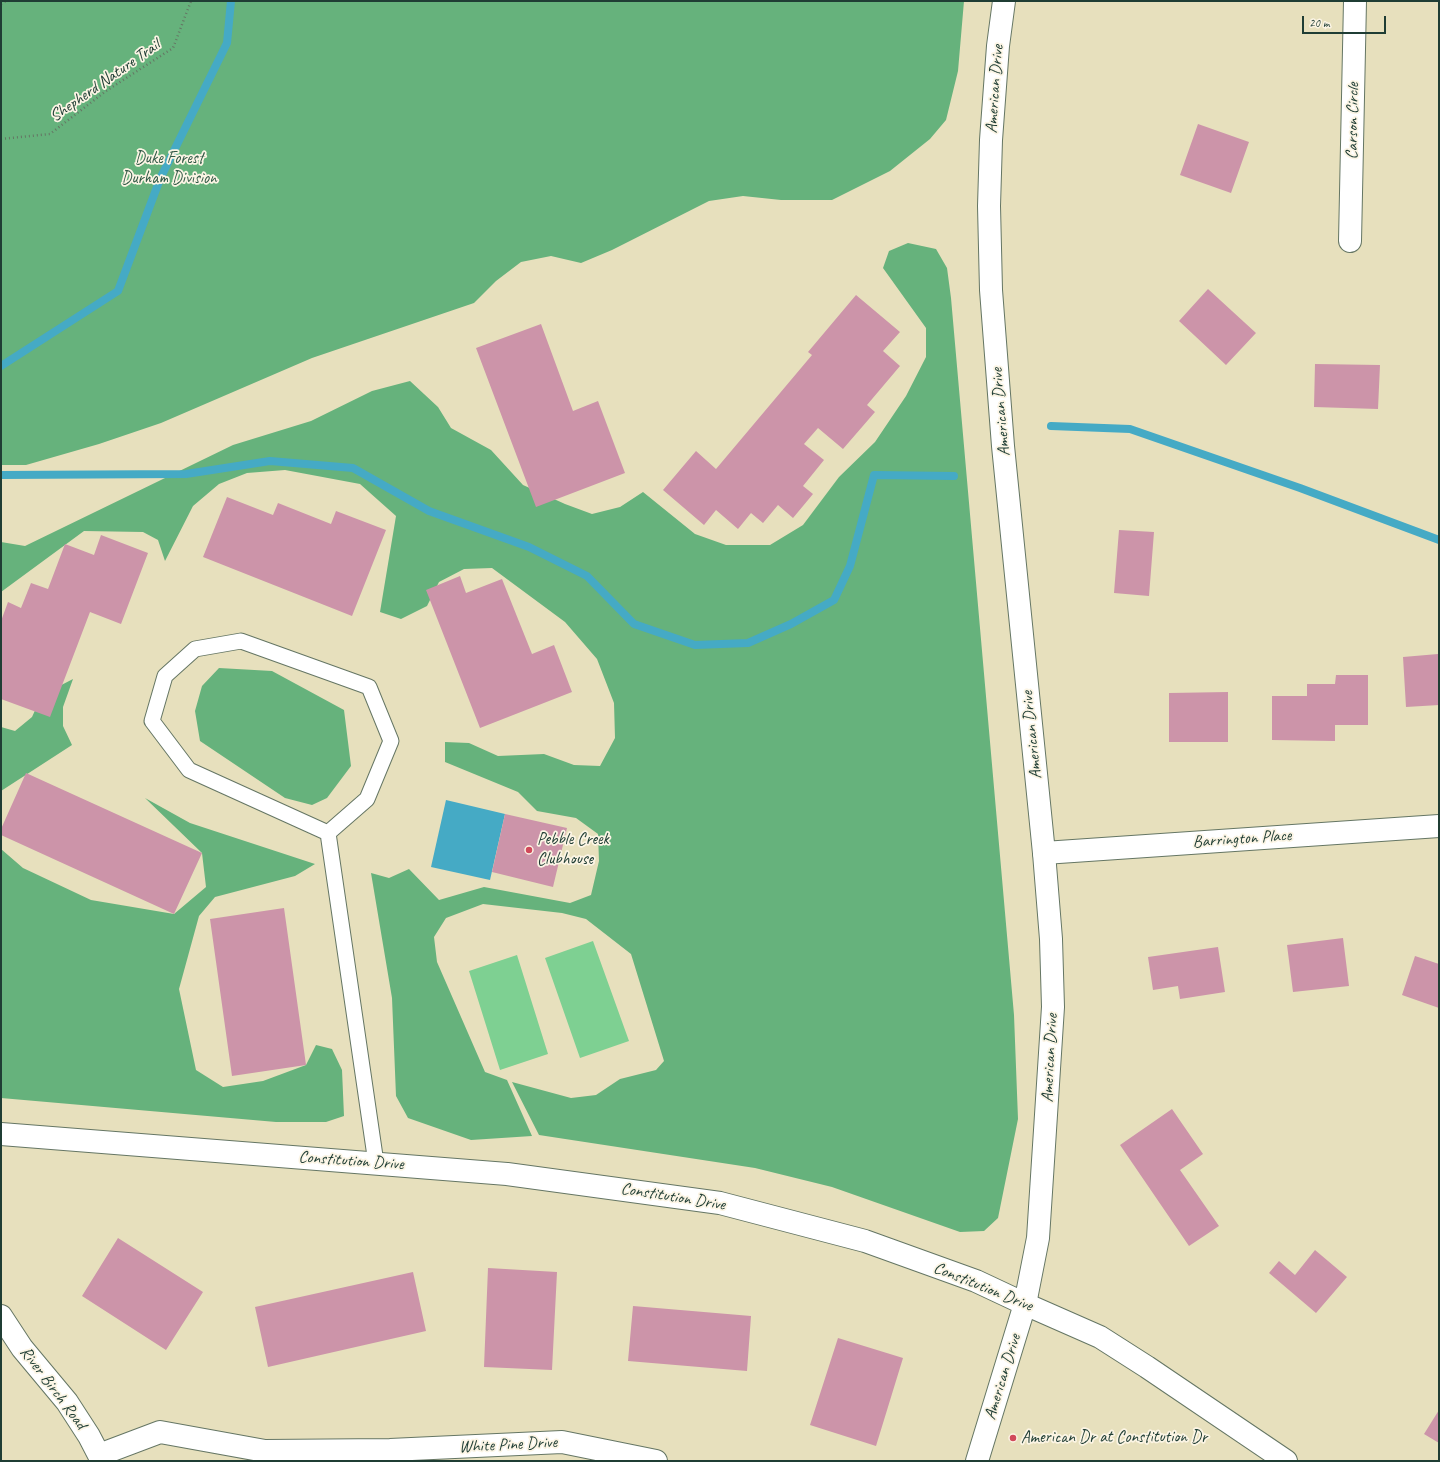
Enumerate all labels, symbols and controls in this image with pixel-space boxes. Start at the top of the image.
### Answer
scale bar [1304,8,1388,34]
text: 20 m [1309,15,1329,31]
street label: Shepherd Nature Trail [46,35,164,127]
street label: American Drive [982,44,1008,134]
street label: Carson Circle [1342,82,1364,160]
park label: Duke Forest Durham Division [121,149,217,189]
street label: American Drive [987,367,1015,457]
street label: American Drive [1017,690,1047,780]
street label: Barrington Place [1192,825,1292,853]
place label: Pebble Creek Clubhouse [537,830,609,870]
marker: Pebble Creek Clubhouse [524,845,534,855]
street label: American Drive [1037,1013,1063,1103]
street label: Constitution Drive [298,1147,404,1175]
street label: Constitution Drive [619,1179,727,1215]
street label: Constitution Drive [930,1258,1036,1316]
street label: American Drive [980,1332,1026,1422]
street label: River Birch Road [15,1343,91,1433]
place label: American Dr at Constitution Dr [1021,1428,1207,1448]
street label: White Pine Drive [458,1432,558,1458]
marker: American Dr at Constitution Dr [1008,1433,1018,1443]

